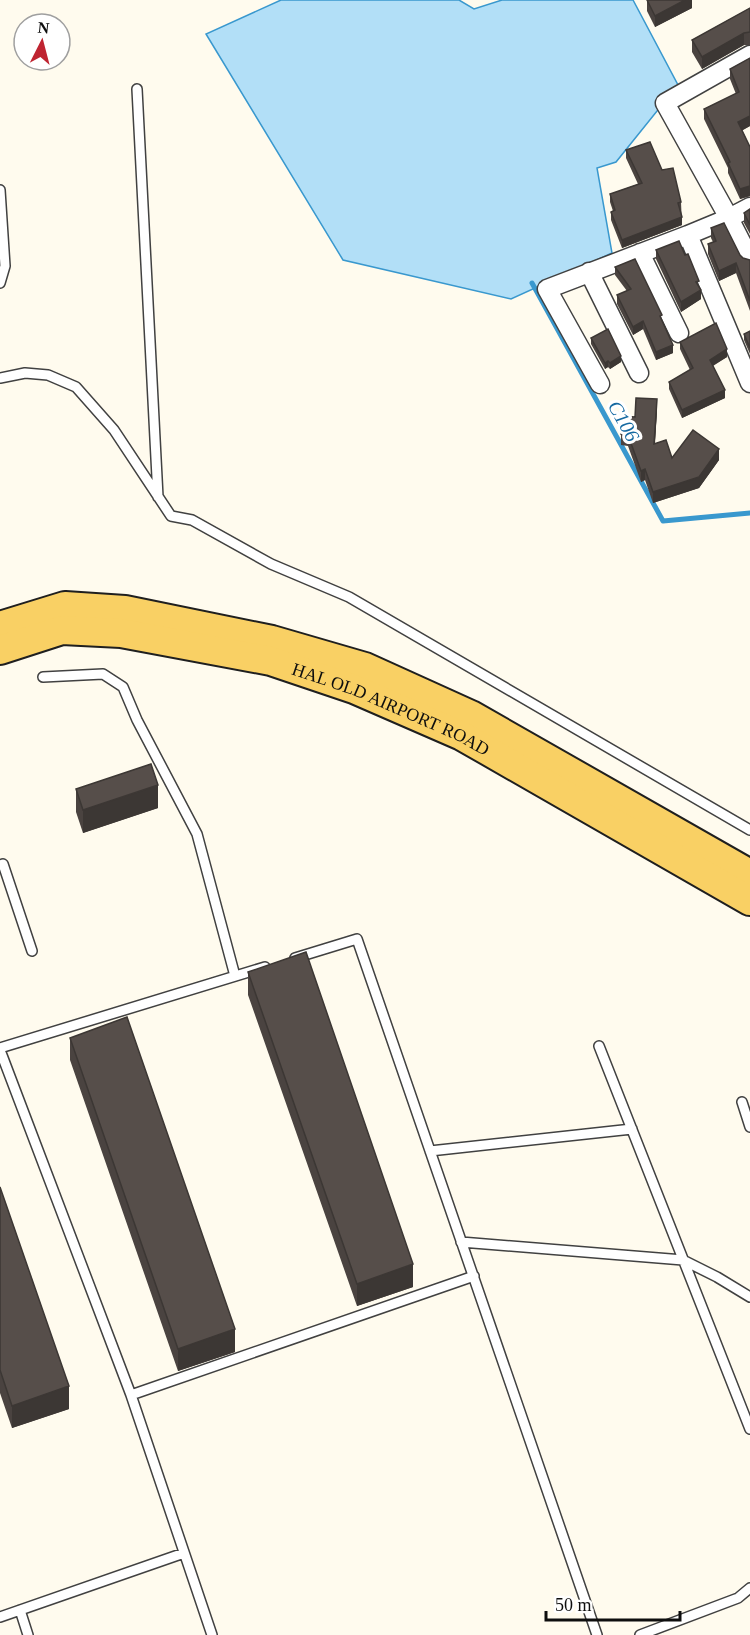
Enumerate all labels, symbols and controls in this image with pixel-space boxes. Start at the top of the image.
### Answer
north arrow [12,12,72,72]
text: N [37,19,51,37]
water label: C106 [604,397,644,445]
street label: HAL OLD AIRPORT ROAD [290,659,493,760]
scale bar [546,1584,680,1622]
text: 50 m [555,1595,592,1615]

